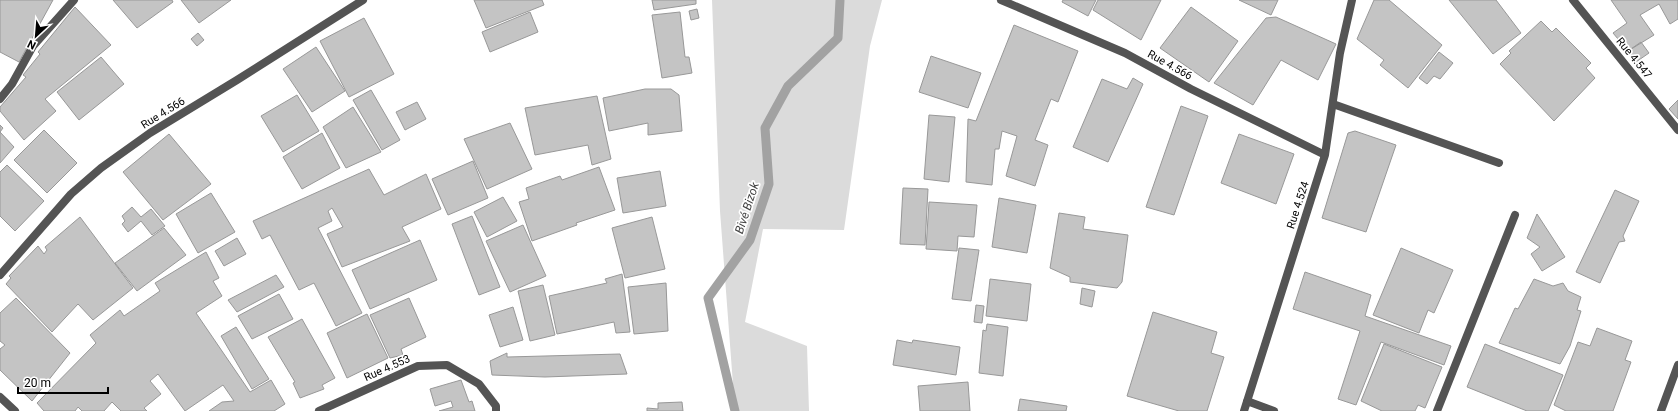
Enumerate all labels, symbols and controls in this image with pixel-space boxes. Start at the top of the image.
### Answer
north arrow [16,16,56,56]
street label: Rue 4.547 [1614,35,1654,81]
text: N [25,37,38,52]
street label: Rue 4.566 [1145,47,1195,83]
street label: Rue 4.566 [139,94,187,132]
water label: Bivé Bizok [732,180,762,235]
street label: Rue 4.524 [1284,180,1312,230]
street label: Rue 4.553 [362,352,412,384]
scale bar [18,369,108,395]
text: 20 m [24,376,51,390]

